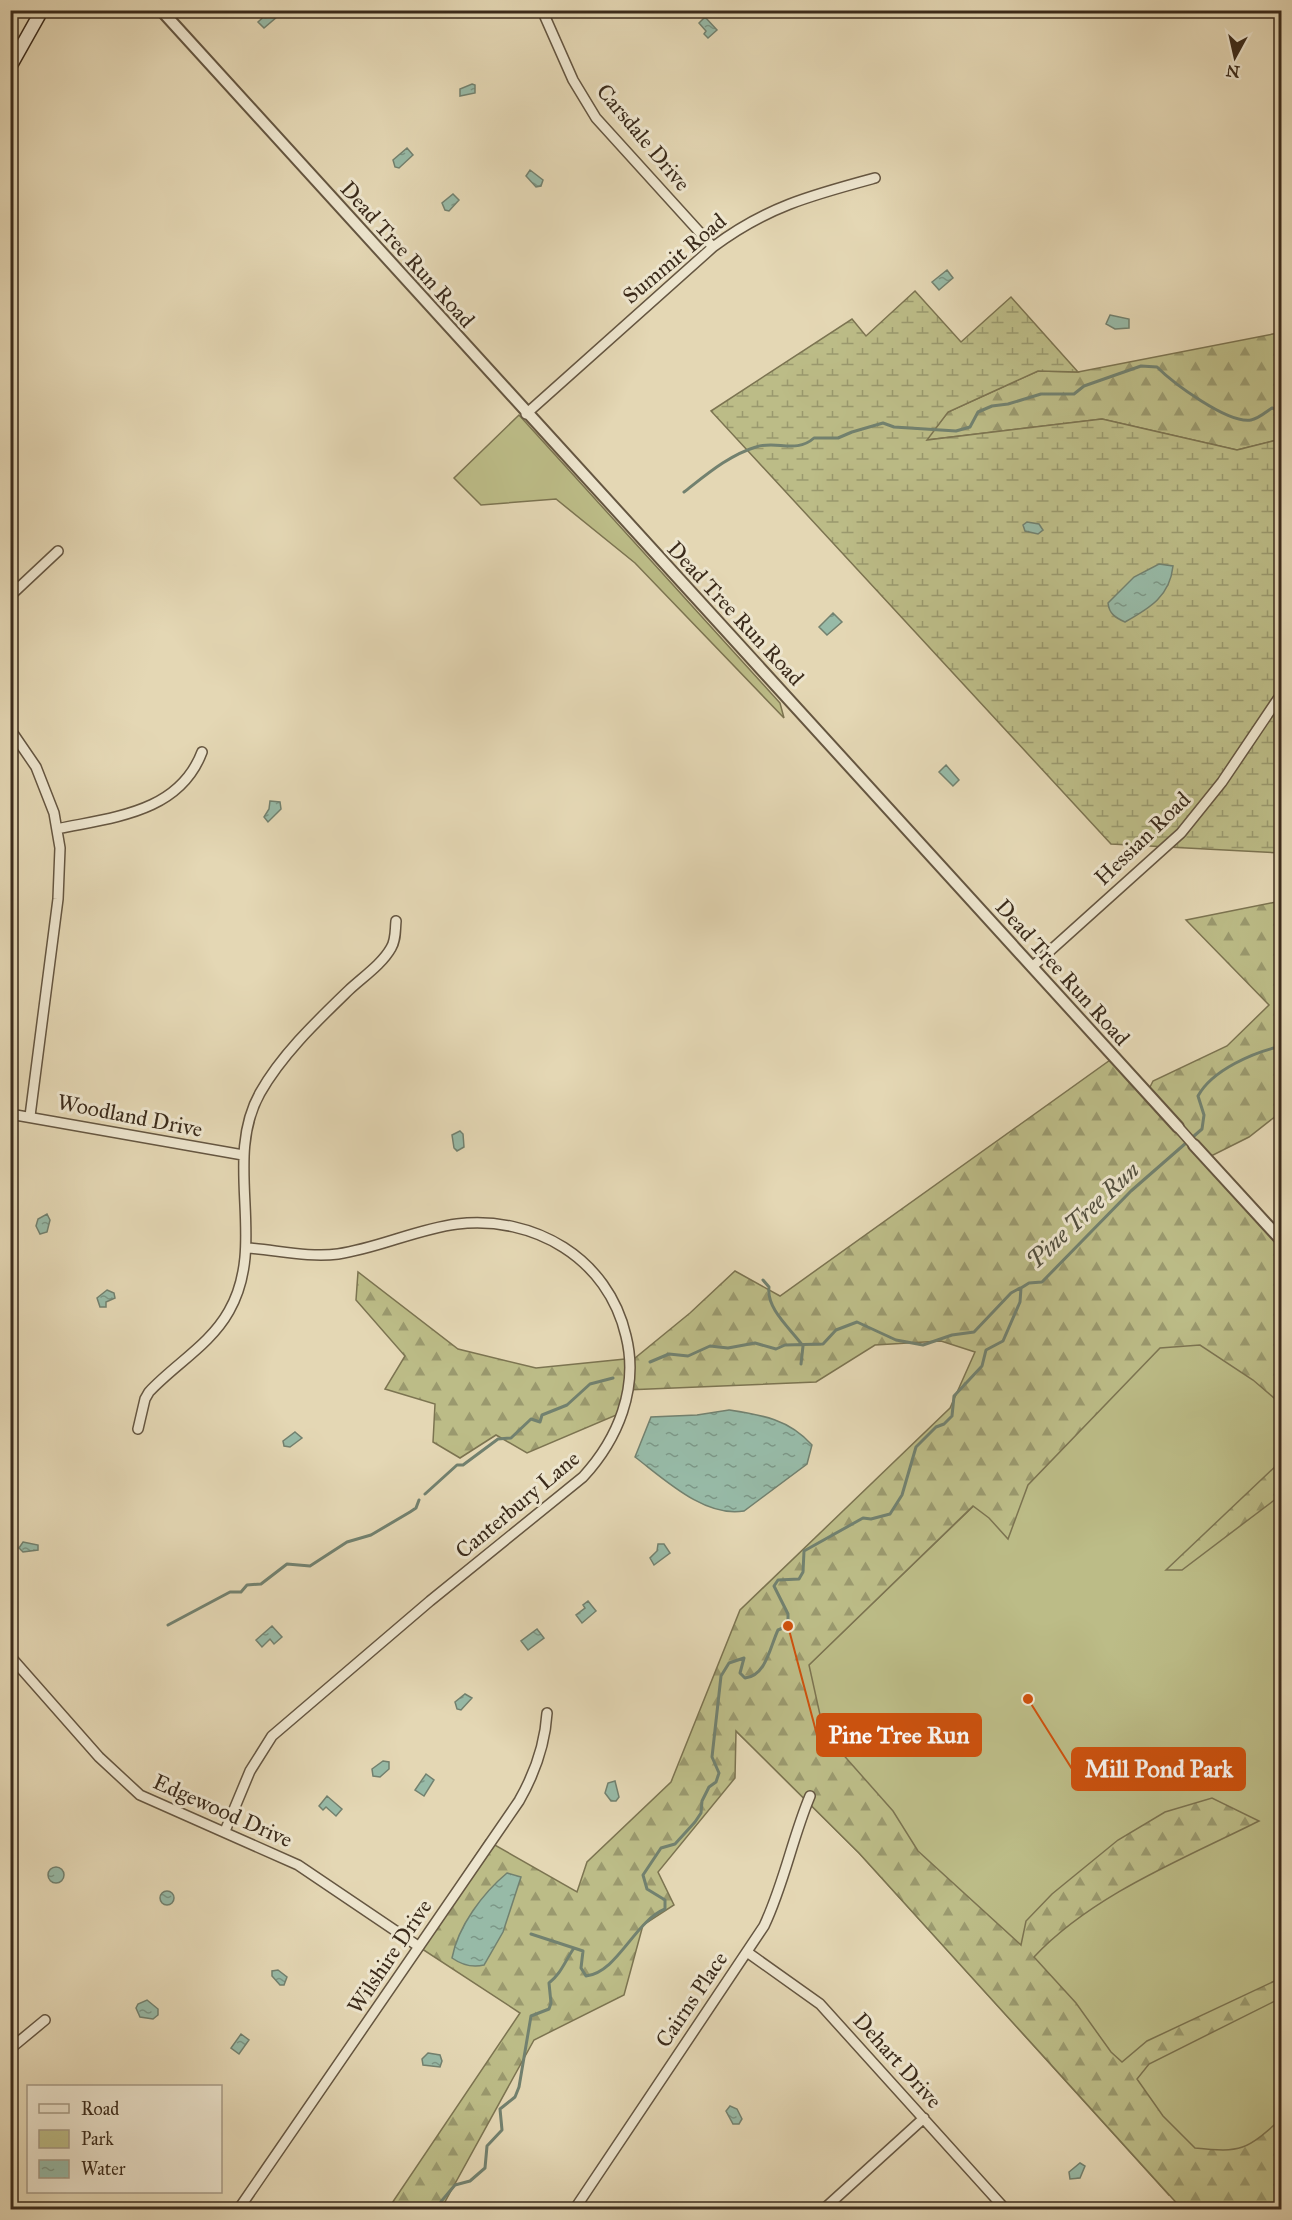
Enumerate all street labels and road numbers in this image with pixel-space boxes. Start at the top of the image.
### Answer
street label: Carsdale Drive [591,78,696,196]
street label: Dead Tree Run Road [335,176,481,333]
street label: Summit Road [617,207,732,309]
street label: Dead Tree Run Road [662,535,810,691]
street label: Hessian Road [1089,786,1196,891]
street label: Dead Tree Run Road [990,894,1136,1051]
street label: Woodland Drive [55,1088,205,1143]
street label: Canterbury Lane [450,1445,585,1564]
street label: Edgewood Drive [149,1768,297,1853]
street label: Wilshire Drive [341,1894,438,2019]
street label: Cairns Place [650,1946,733,2052]
street label: Dehart Drive [848,2007,948,2114]

